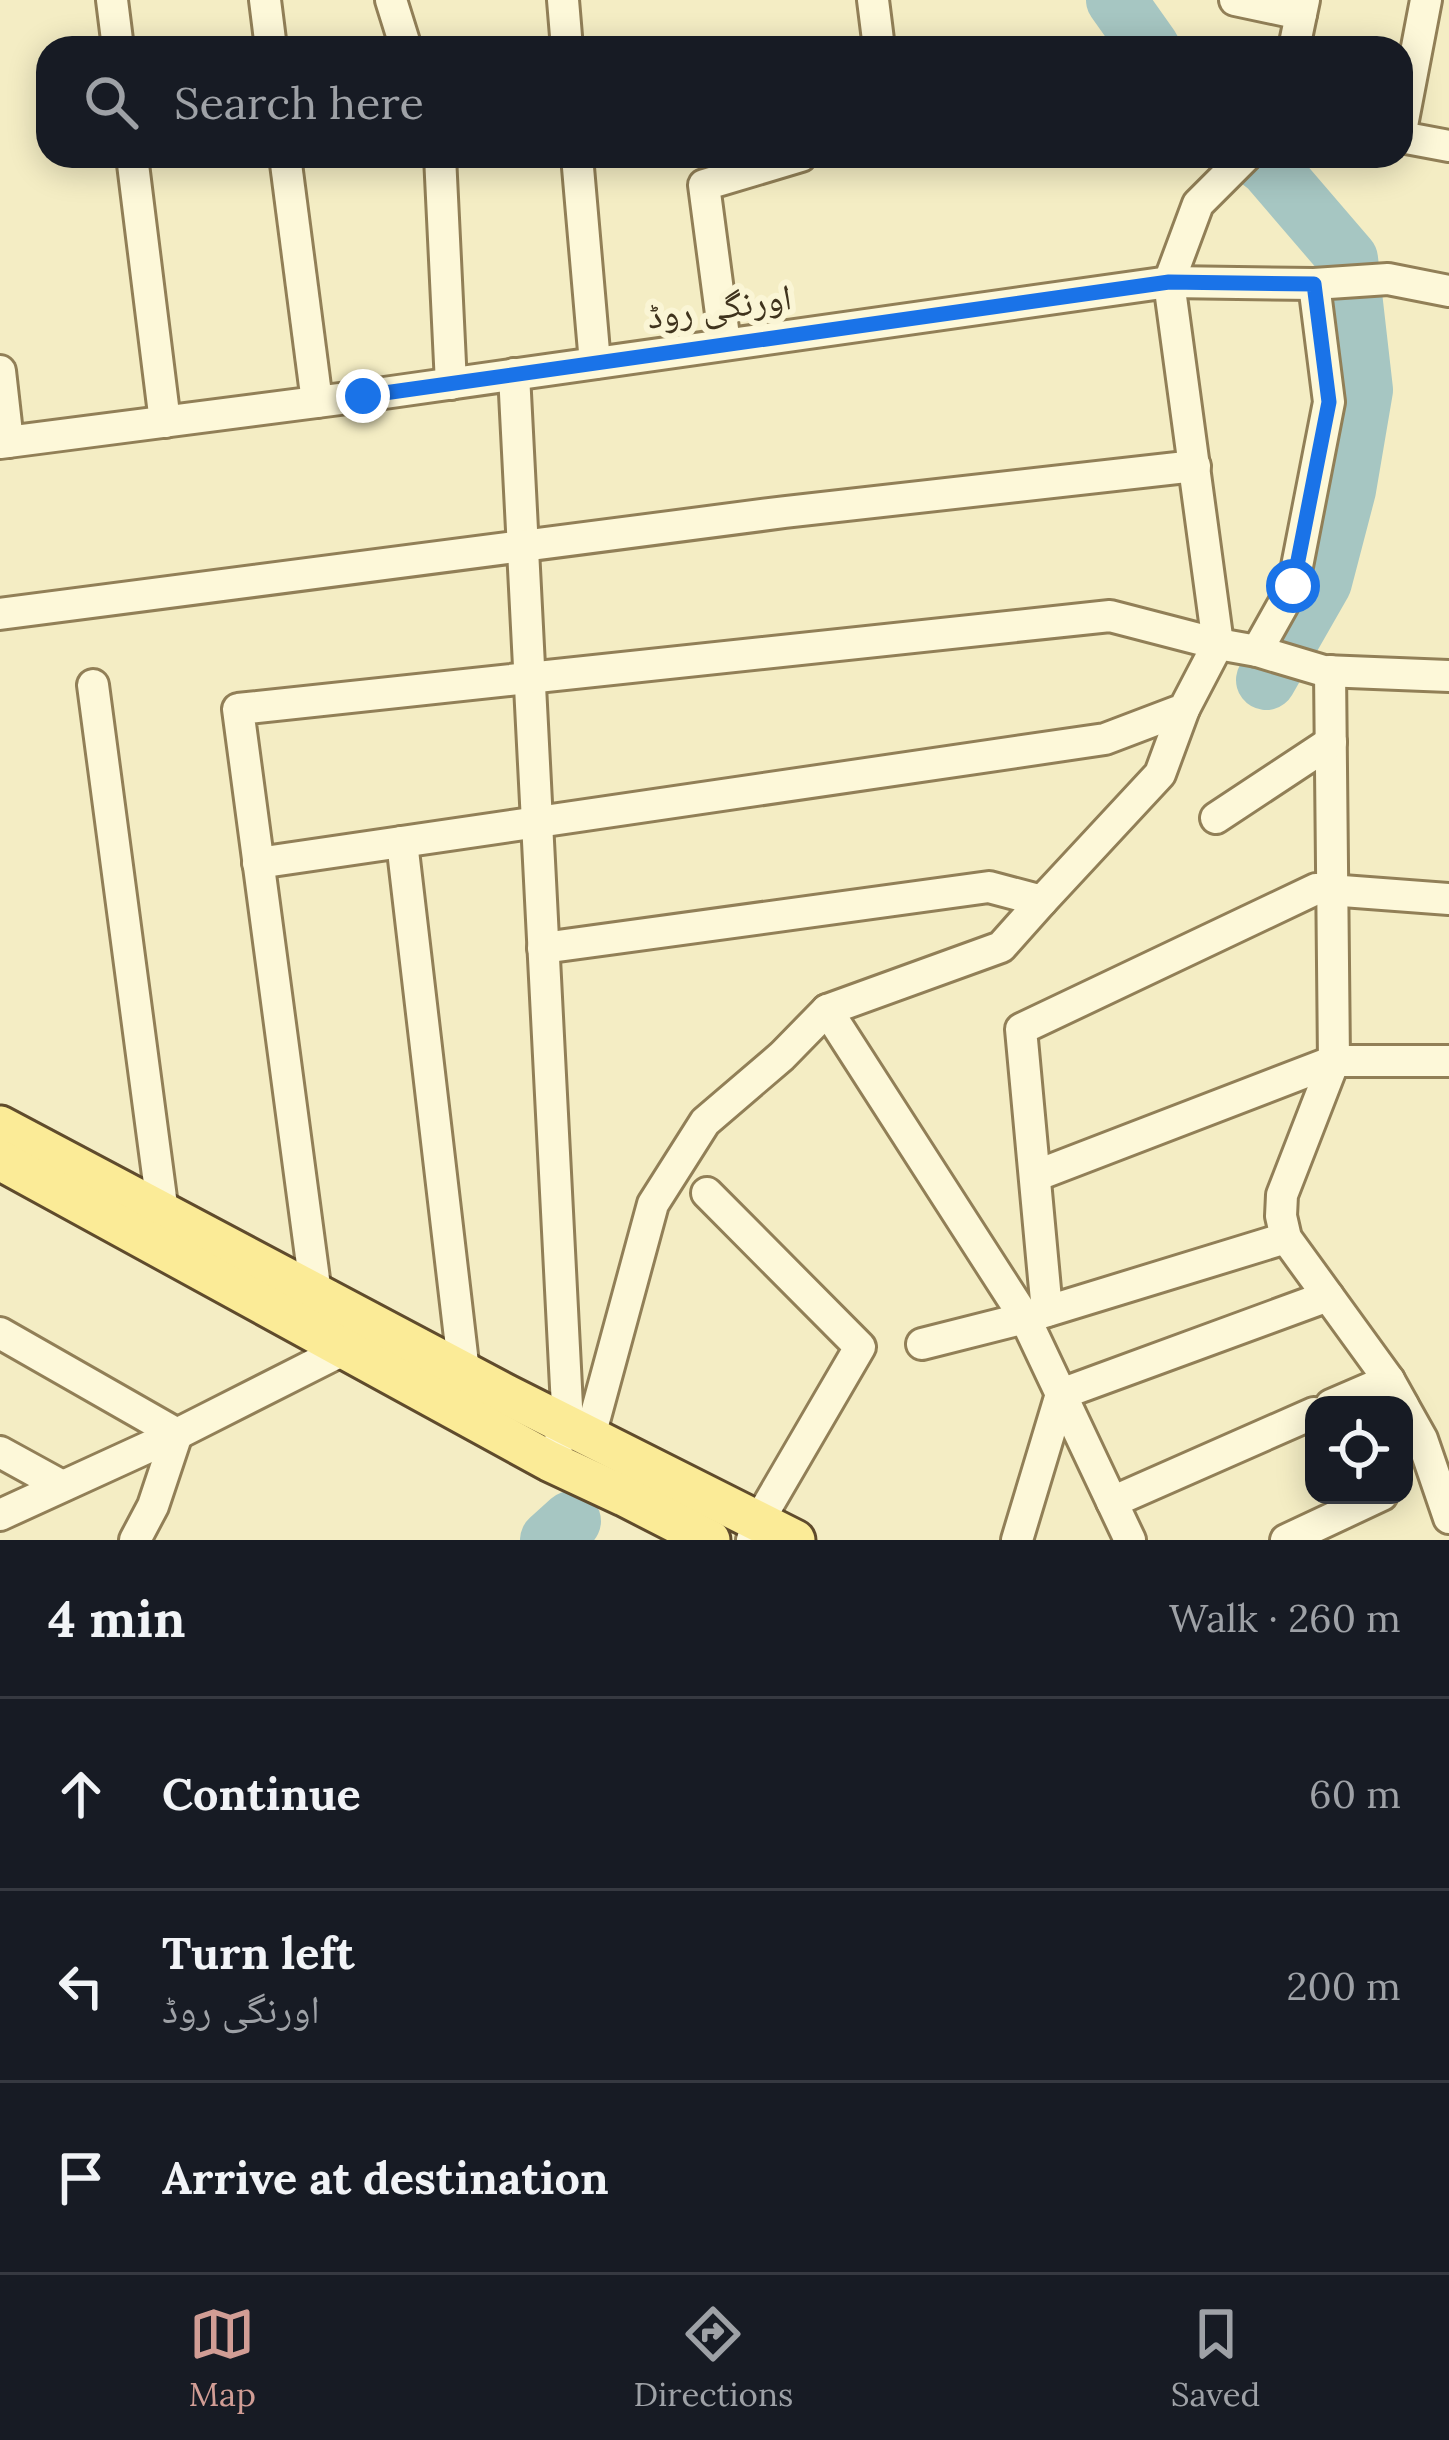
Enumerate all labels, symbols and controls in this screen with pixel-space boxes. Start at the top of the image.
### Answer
search box [36,36,1413,168]
icon: search [78,69,144,135]
text: Search here [174,74,424,131]
street label: اورنگی روڈ [644,273,794,339]
route end [336,369,390,423]
route start [1266,559,1320,613]
map controls [1305,1396,1413,1504]
button: locate [1305,1396,1413,1504]
text: 4 min [48,1586,185,1651]
text: Walk · 260 m [1169,1593,1401,1643]
icon: ahead [48,1761,114,1827]
text: Continue [162,1765,361,1822]
text: 60 m [1309,1769,1401,1819]
text: Turn left [162,1924,355,1981]
icon: left [48,1953,114,2019]
text: 200 m [1286,1961,1401,2011]
text: اورنگی روڈ [162,1984,320,2034]
icon: arrive [48,2145,114,2211]
text: Arrive at destination [162,2149,609,2206]
tab: Map [189,2301,256,2415]
tab: Directions [634,2301,793,2415]
tab: Saved [1171,2301,1260,2415]

